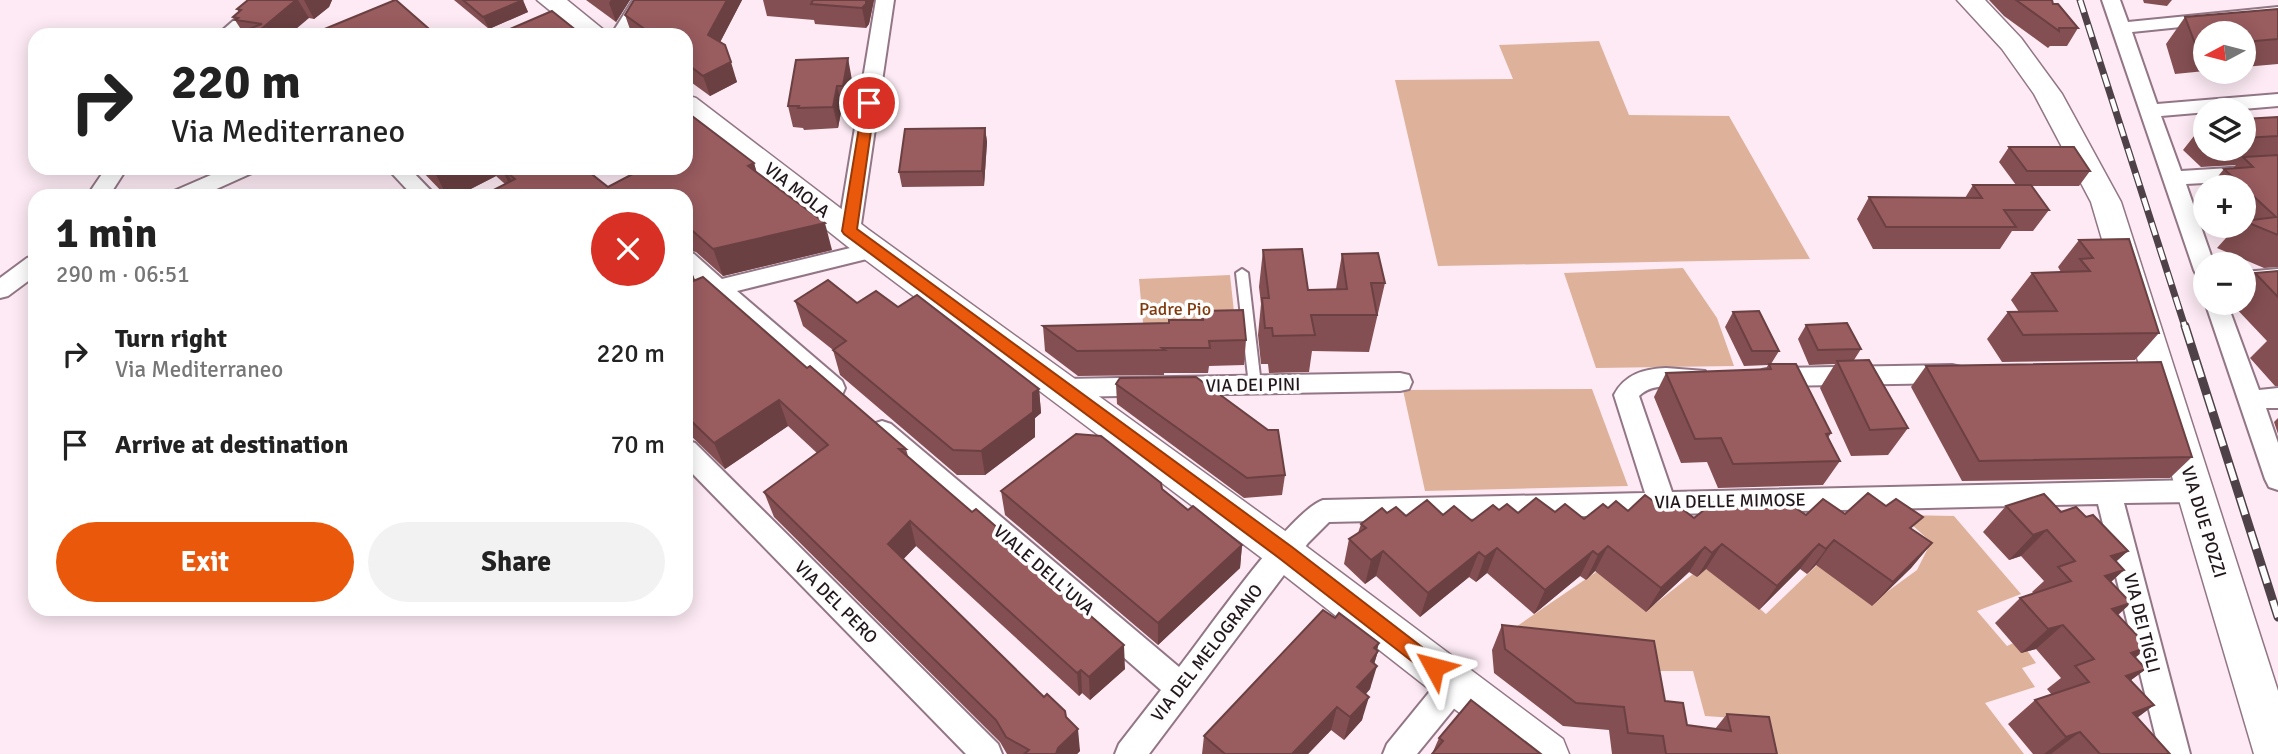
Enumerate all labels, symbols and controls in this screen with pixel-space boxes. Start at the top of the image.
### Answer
north arrow [2193,21,2256,84]
map controls [2193,21,2256,315]
text: 220 m [171,52,301,112]
icon: right [56,56,147,147]
pin [839,73,899,133]
icon: arrive [850,84,888,122]
button: layers [2193,98,2256,161]
text: Via Mediterraneo [171,112,405,151]
street label: VIA MOLA [760,158,834,222]
button: + [2193,175,2256,238]
text: 1 min [56,208,157,259]
button: close [591,212,665,286]
button: − [2193,252,2256,315]
text: 290 m · 06:51 [56,260,190,289]
park label: Padre Pio [1139,298,1211,320]
text: Turn right [115,323,227,355]
icon: right [56,335,94,373]
text: 220 m [596,338,665,370]
text: Via Mediterraneo [115,355,283,384]
street label: VIA DEI PINI [1205,373,1301,397]
icon: arrive [56,426,94,464]
text: Arrive at destination [115,429,348,461]
text: 70 m [610,429,665,461]
street label: VIA DUE POZZI [2177,463,2231,581]
street label: VIA DELLE MIMOSE [1654,489,1806,513]
street label: VIALE DELL'UVA [989,520,1099,620]
button: Exit [56,522,354,602]
button: Share [368,522,665,602]
street label: VIA DEL PERO [790,556,882,648]
street label: VIA DEI TIGLI [2119,571,2165,675]
street label: VIA DEL MELOGRANO [1146,580,1268,726]
position arrow [1397,630,1471,704]

